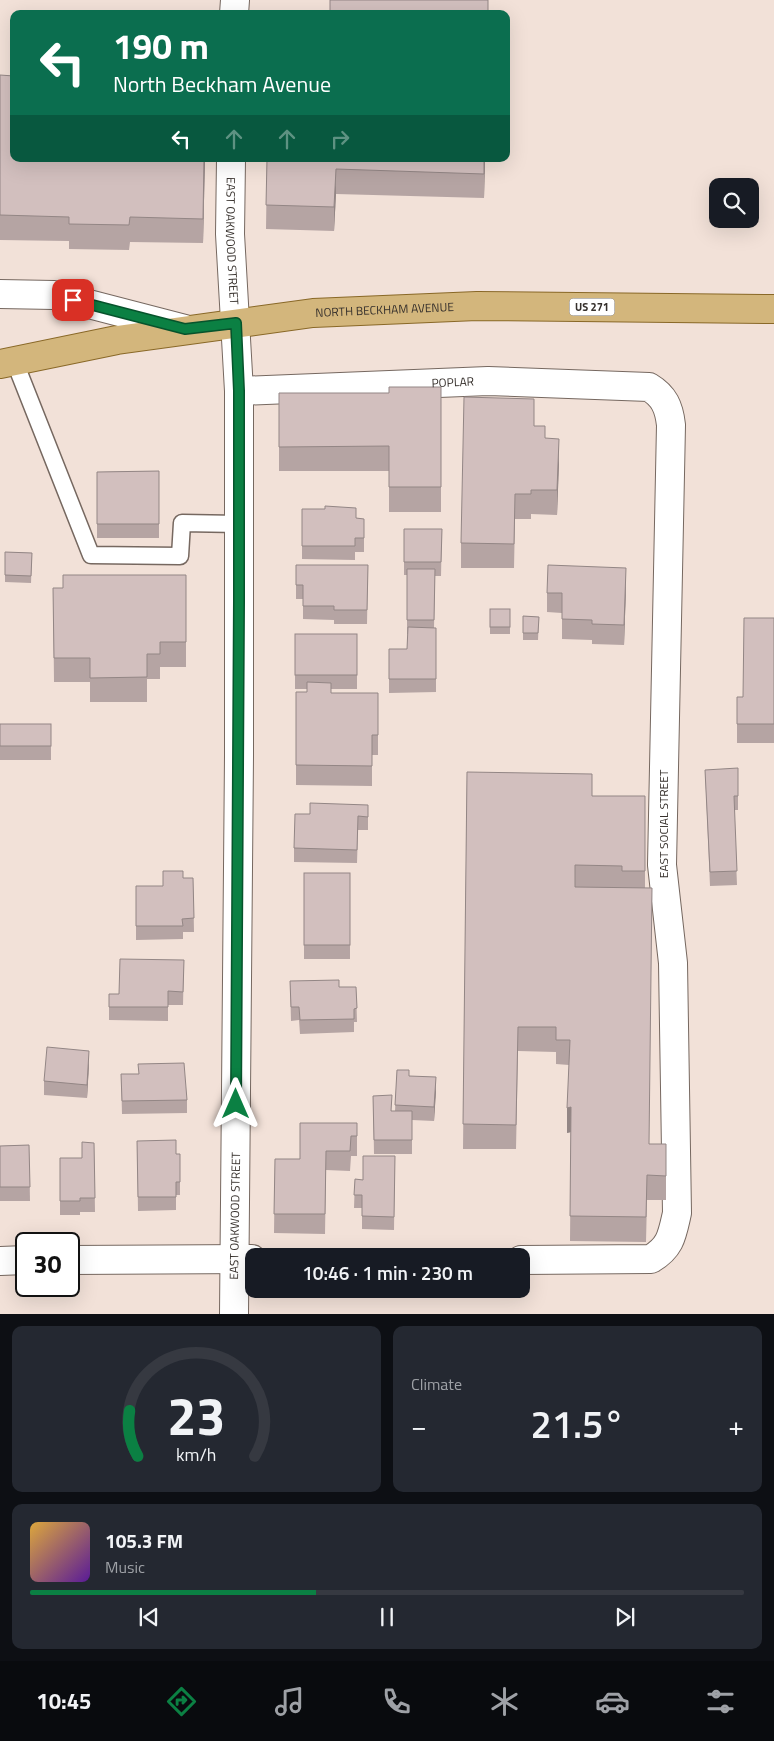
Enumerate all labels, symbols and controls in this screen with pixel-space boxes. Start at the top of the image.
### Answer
text: 190 m [113,19,209,73]
icon: left [30,30,95,95]
text: North Beckham Avenue [113,67,331,101]
icon: left [167,125,195,153]
icon: ahead [220,125,248,153]
icon: ahead [273,125,301,153]
icon: right [326,125,354,153]
street label: EAST OAKWOOD STREET [221,177,244,306]
map controls [709,178,759,228]
button: search [709,178,759,228]
pin [52,279,94,321]
icon: arrive [59,286,87,314]
street label: NORTH BECKHAM AVENUE [315,297,455,322]
road number: US 271 [570,298,614,316]
street label: POPLAR [431,372,474,392]
street label: EAST SOCIAL STREET [654,769,673,878]
position arrow [209,1077,261,1129]
street label: EAST OAKWOOD STREET [224,1151,245,1280]
speed limit sign: 30 [15,1232,80,1297]
text: 10:46 · 1 min · 230 m [302,1258,473,1287]
text: Climate [411,1372,462,1396]
text: 23 [167,1376,226,1455]
text: 21.5° [530,1395,625,1453]
text: − [411,1404,427,1447]
text: + [728,1404,744,1447]
text: km/h [176,1441,217,1468]
text: 105.3 FM [105,1526,183,1555]
text: Music [105,1555,145,1579]
icon: previous [135,1603,163,1631]
icon: pause [373,1603,401,1631]
icon: next [611,1603,639,1631]
text: 10:45 [36,1684,91,1718]
icon: directions [164,1684,199,1719]
icon: music [272,1684,307,1719]
icon: phone [379,1684,414,1719]
icon: climate [487,1684,522,1719]
icon: car [595,1684,630,1719]
icon: filters [703,1684,738,1719]

